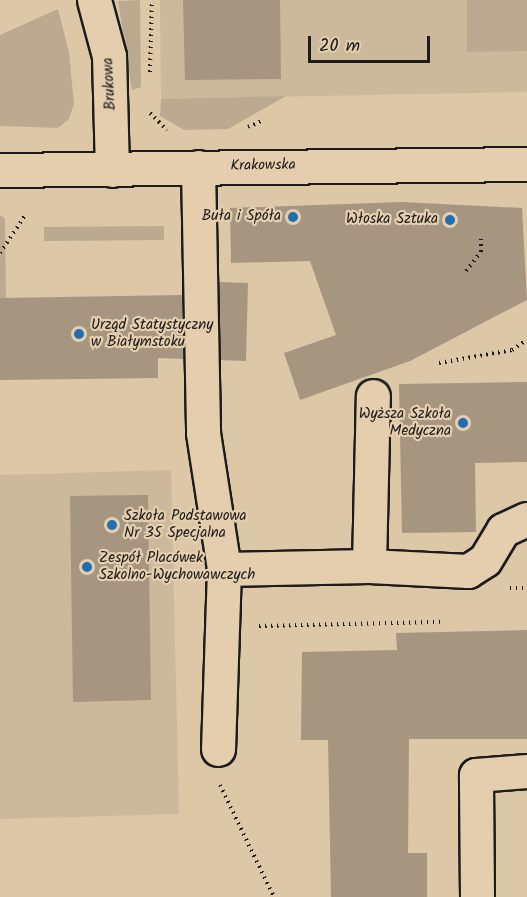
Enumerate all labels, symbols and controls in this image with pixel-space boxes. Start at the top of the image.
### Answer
scale bar [311,24,432,62]
text: 20 m [319,32,360,61]
street label: Brukowa [100,57,120,111]
street label: Krakowska [230,156,296,176]
place label: Buła i Spóła [202,208,281,226]
marker: Buła i Spóła [286,210,300,224]
place label: Włoska Sztuka [346,211,438,229]
marker: Włoska Sztuka [443,213,457,227]
place label: Urząd Statystyczny w Białymstoku [91,316,213,351]
marker: Urząd Statystyczny w Białymstoku [72,327,86,341]
place label: Wyższa Szkoła Medyczna [359,405,451,440]
marker: Wyższa Szkoła Medyczna [456,416,470,430]
place label: Szkoła Podstawowa Nr 35 Specjalna [124,507,247,542]
marker: Szkoła Podstawowa Nr 35 Specjalna [105,518,119,532]
place label: Zespół Placówek Szkolno-Wychowawczych [99,549,255,584]
marker: Zespół Placówek Szkolno-Wychowawczych [80,560,94,574]

